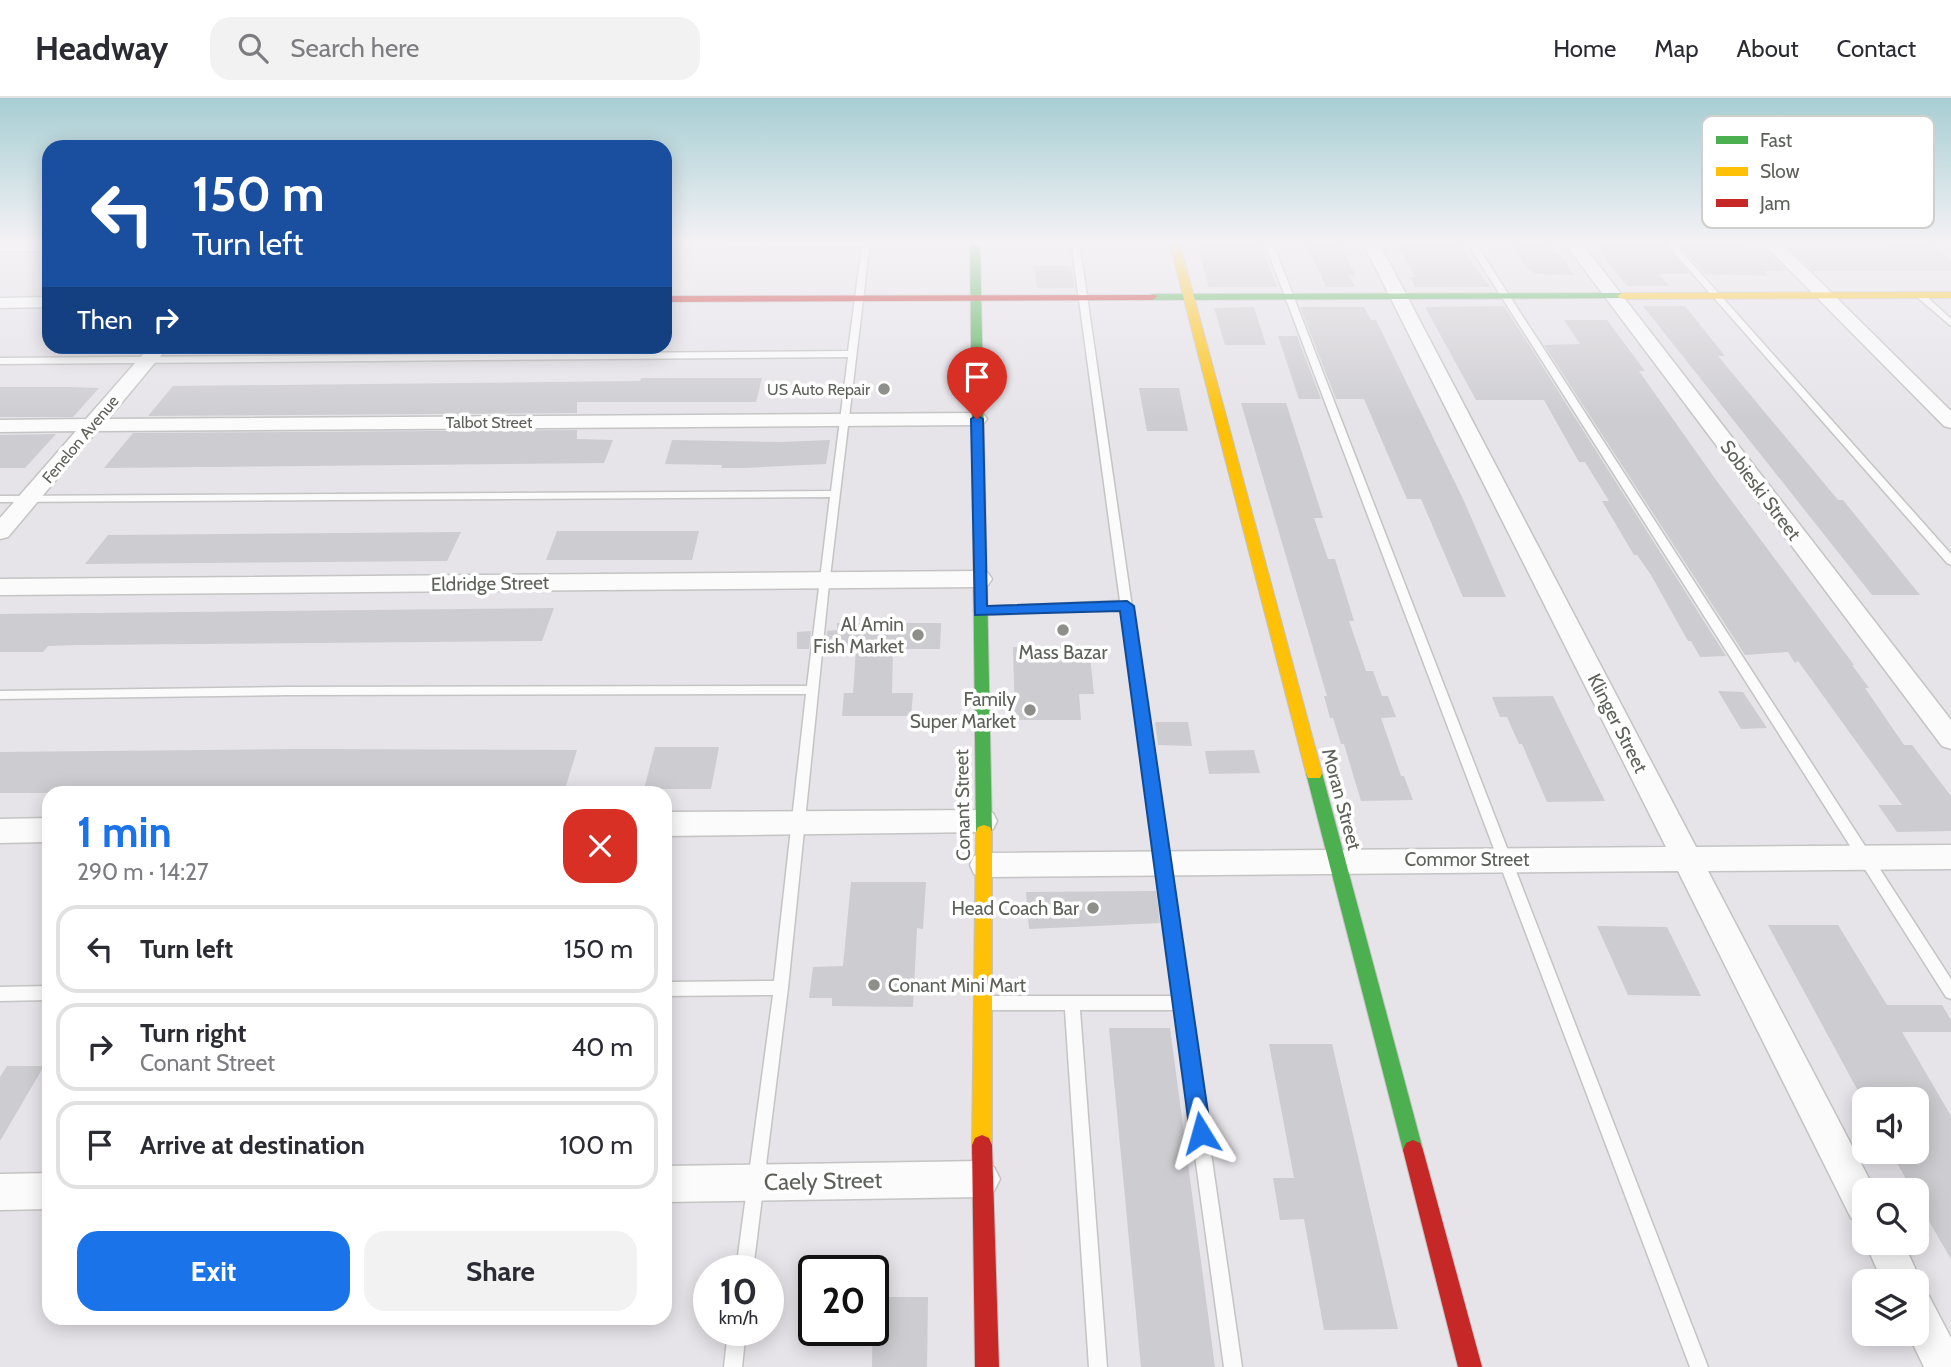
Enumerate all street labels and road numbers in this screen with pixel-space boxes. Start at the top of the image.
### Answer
street label: Fenelon Avenue [38,392,123,487]
street label: Talbot Street [446,413,533,432]
street label: Sobieski Street [1716,436,1806,545]
street label: Eldridge Street [431,571,550,596]
street label: Klinger Street [1583,670,1653,777]
street label: Moran Street [1317,746,1366,853]
street label: Conant Street [950,748,975,861]
street label: Commor Street [1405,848,1530,871]
street label: Caely Street [764,1166,883,1196]

